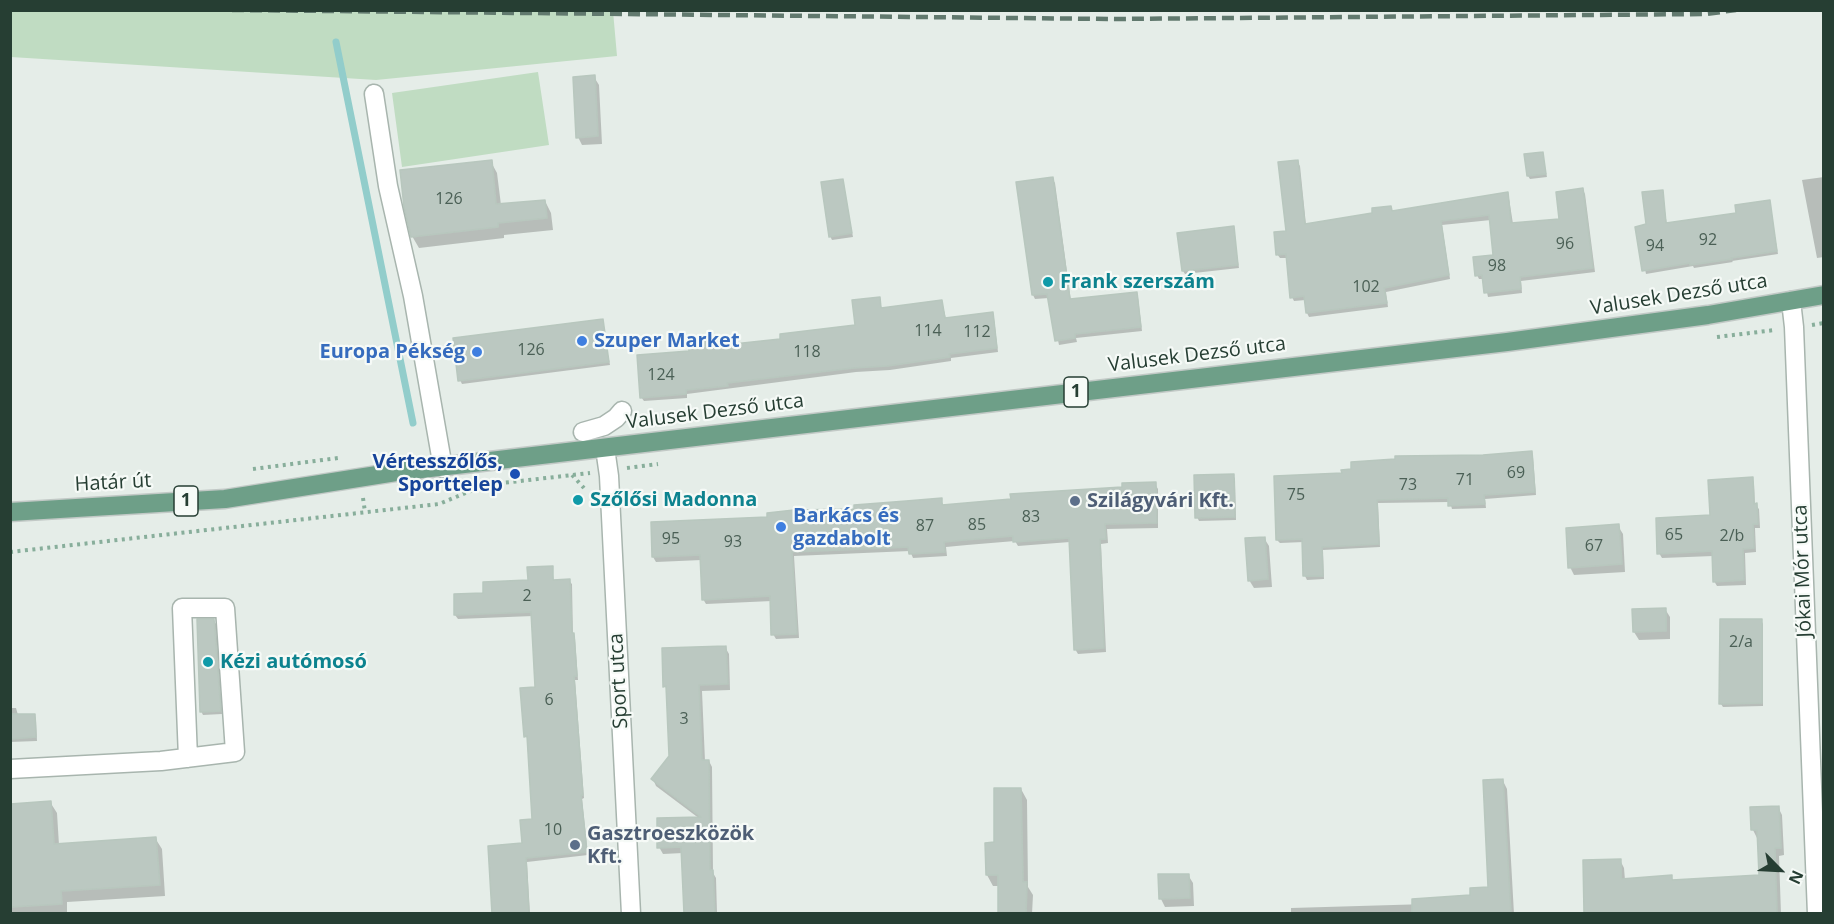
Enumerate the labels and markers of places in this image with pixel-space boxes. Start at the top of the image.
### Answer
place label: Frank szerszám [1060,270,1215,294]
marker: Frank szerszám [1041,275,1055,289]
place label: Szuper Market [594,329,740,353]
marker: Szuper Market [575,334,589,348]
place label: Europa Pékség [319,340,465,364]
marker: Europa Pékség [470,345,484,359]
place label: Vértesszőlős, Sporttelep [372,450,503,497]
marker: Vértesszőlős, Sporttelep [508,467,522,481]
place label: Szőlősi Madonna [590,488,757,512]
place label: Szilágyvári Kft. [1087,489,1234,513]
marker: Szőlősi Madonna [571,493,585,507]
marker: Szilágyvári Kft. [1068,494,1082,508]
place label: Barkács és gazdabolt [793,504,899,551]
marker: Barkács és gazdabolt [774,520,788,534]
place label: Kézi autómosó [220,650,367,674]
marker: Kézi autómosó [201,655,215,669]
place label: Gasztroeszközök Kft. [587,822,754,869]
marker: Gasztroeszközök Kft. [568,838,582,852]

